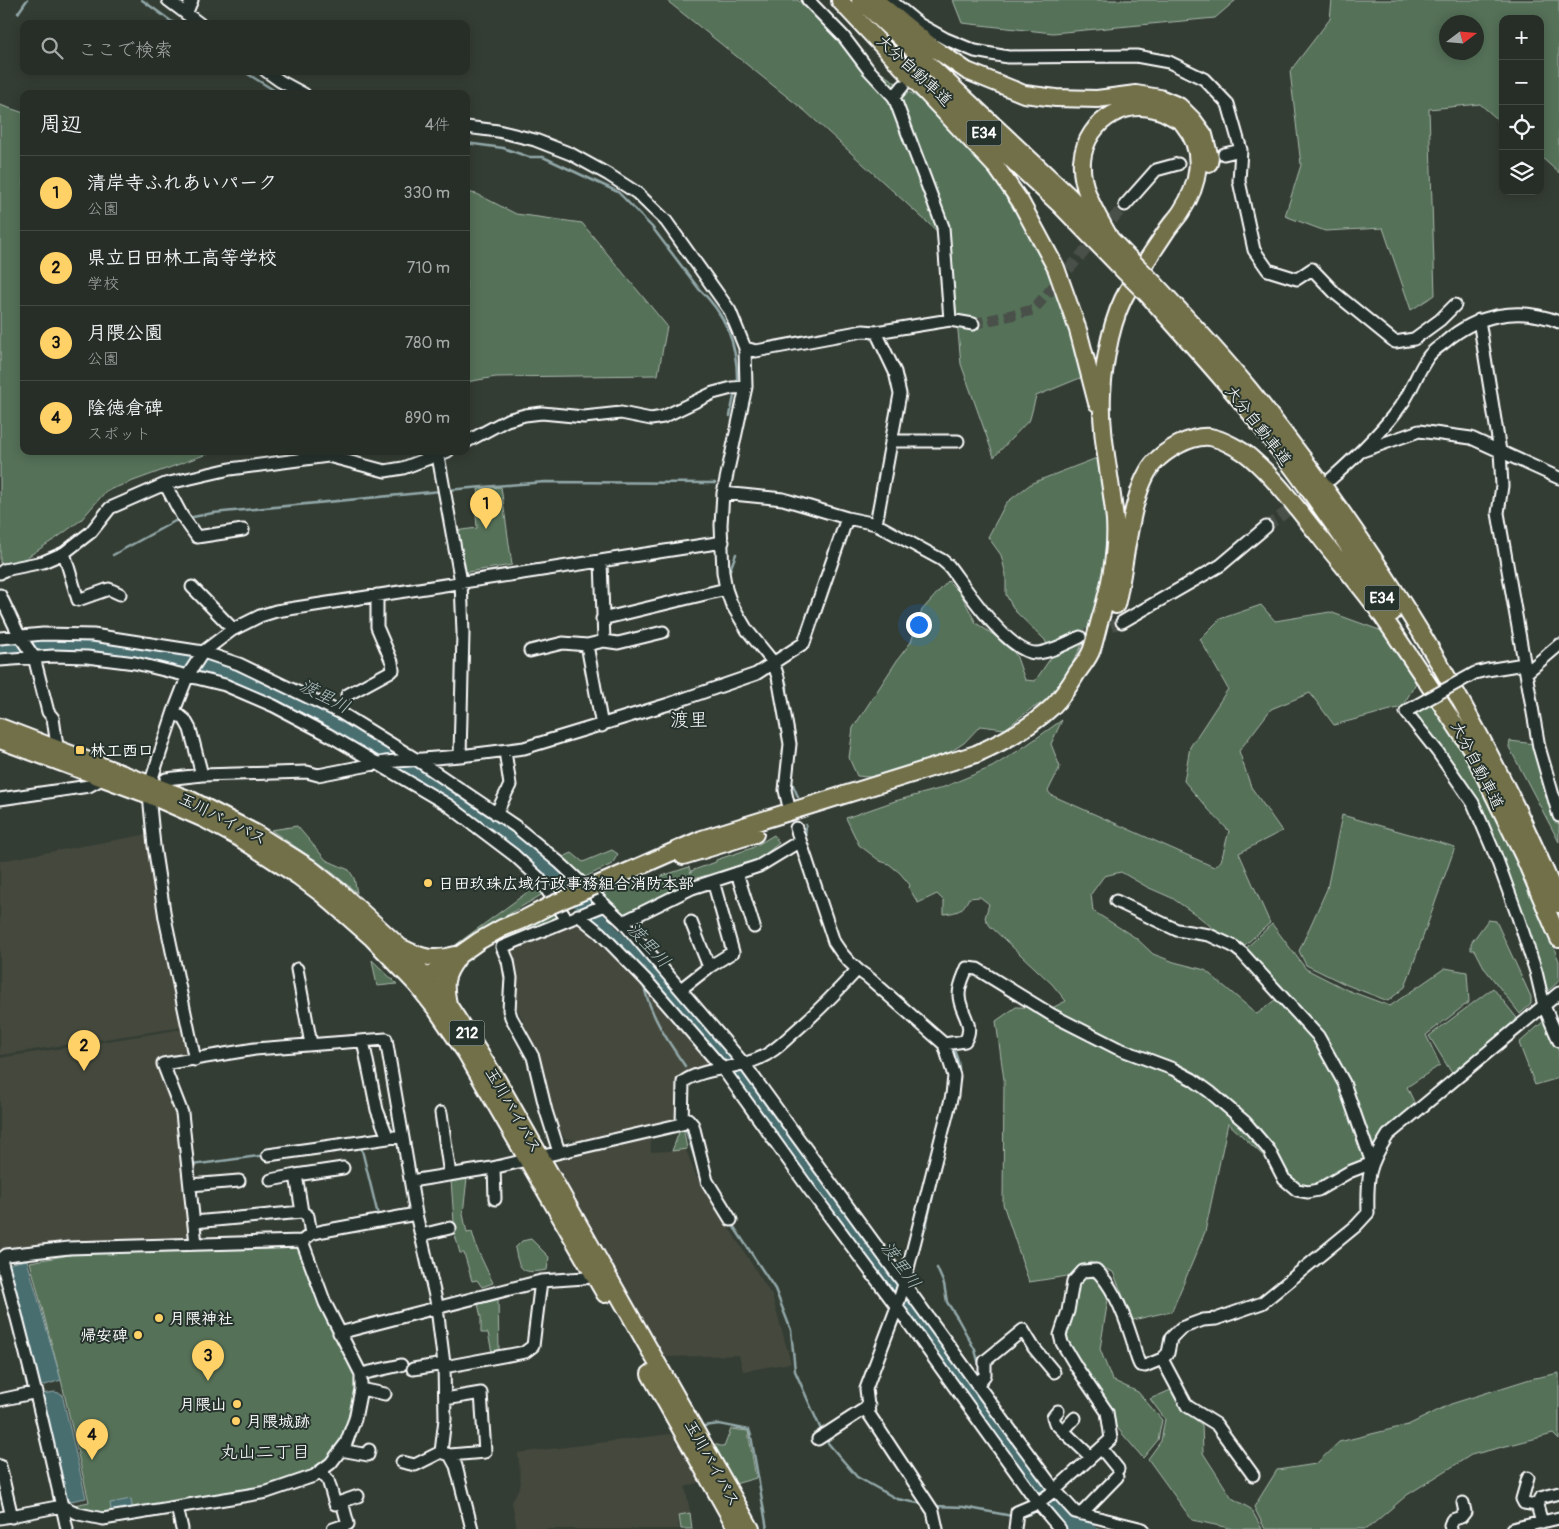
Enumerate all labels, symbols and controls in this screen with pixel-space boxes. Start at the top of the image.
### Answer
north arrow [1439,15,1484,60]
map controls [1499,15,1544,195]
button: + [1499,15,1544,60]
search box [20,20,470,75]
street label: 大分自動車道 [872,31,956,111]
icon: search [38,34,66,62]
text: ここで検索 [78,38,173,62]
button: − [1499,60,1544,105]
button: locate [1499,105,1544,150]
text: 周辺 [40,111,82,138]
text: 4件 [425,115,450,135]
road number: E34 [966,120,1002,146]
button: layers [1499,150,1544,195]
text: 清岸寺ふれあいパーク [87,171,277,195]
text: 1 [53,183,59,203]
text: 330 m [404,183,450,203]
text: 公園 [87,199,119,219]
text: 県立日田林工高等学校 [87,246,277,270]
text: 2 [52,258,60,278]
text: 710 m [407,258,450,278]
text: 学校 [87,274,119,294]
text: 月隈公園 [87,321,163,345]
text: 3 [52,333,60,353]
text: 780 m [405,333,450,353]
text: 公園 [87,349,119,369]
street label: 大分自動車道 [1221,382,1296,470]
text: 陰徳倉碑 [87,396,163,420]
text: 4 [51,408,61,428]
text: 890 m [405,408,450,428]
text: スポット [87,424,151,444]
pin: 1 [470,488,502,529]
road number: E34 [1364,586,1400,610]
your location [906,612,932,638]
water label: 渡里川 [295,674,354,719]
district label: 渡里 [670,708,708,732]
street label: 大分自動車道 [1446,718,1508,813]
place label: 林工西口 [90,741,154,761]
marker: 林工西口 [74,744,86,756]
street label: 玉川バイパス [175,788,270,850]
place label: 日田玖珠広域行政事務組合消防本部 [438,874,694,894]
marker: 日田玖珠広域行政事務組合消防本部 [422,877,434,889]
water label: 渡里川 [622,918,675,973]
road number: 212 [450,1020,484,1046]
pin: 2 [68,1030,100,1071]
street label: 玉川バイパス [481,1064,546,1157]
water label: 渡里川 [875,1237,926,1294]
place label: 月隈神社 [169,1309,233,1329]
marker: 月隈神社 [153,1312,165,1324]
place label: 帰安碑 [80,1326,128,1346]
marker: 帰安碑 [132,1329,144,1341]
pin: 3 [192,1340,224,1381]
place label: 月隈山 [179,1395,227,1415]
marker: 月隈山 [231,1398,243,1410]
place label: 月隈城跡 [246,1412,310,1432]
marker: 月隈城跡 [230,1415,242,1427]
street label: 玉川バイパス [680,1417,744,1510]
pin: 4 [76,1419,108,1460]
district label: 丸山二丁目 [220,1441,310,1464]

